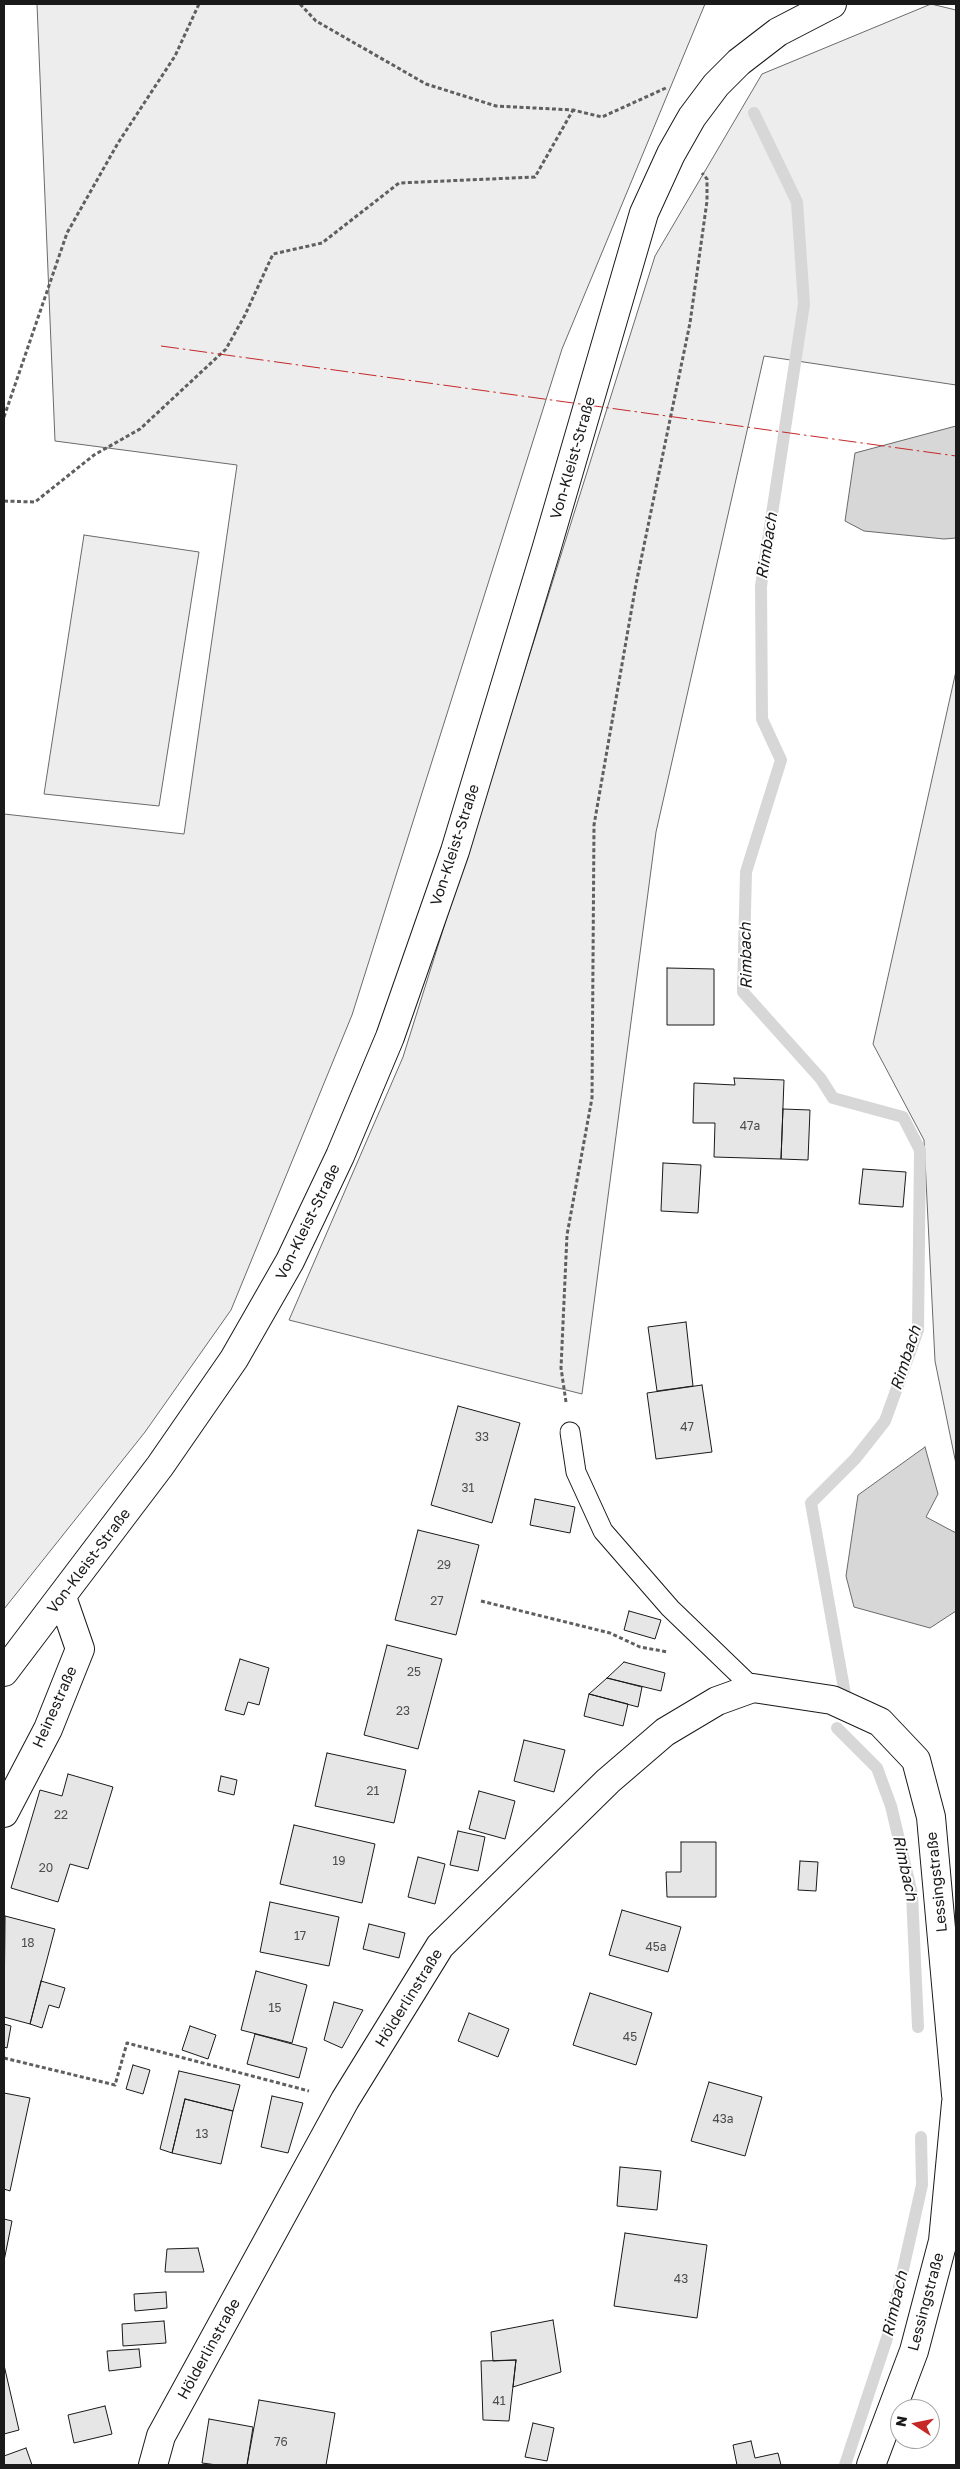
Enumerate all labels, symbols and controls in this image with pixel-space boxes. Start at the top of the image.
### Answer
street label: Von-Kleist-Straße [547,395,599,521]
water label: Rimbach [752,512,782,580]
street label: Von-Kleist-Straße [427,782,483,908]
water label: Rimbach [736,922,756,990]
house number: 47a [740,1119,760,1133]
street label: Von-Kleist-Straße [272,1161,344,1283]
water label: Rimbach [887,1323,925,1393]
house number: 47 [680,1420,694,1434]
house number: 33 [475,1430,489,1444]
house number: 31 [462,1481,474,1495]
street label: Von-Kleist-Straße [44,1505,134,1617]
house number: 29 [437,1558,451,1572]
house number: 27 [430,1594,444,1608]
street label: Heinestraße [29,1663,81,1751]
house number: 25 [407,1665,421,1679]
house number: 23 [396,1704,410,1718]
house number: 21 [367,1784,379,1798]
house number: 22 [54,1808,68,1822]
street label: Lessingstraße [923,1831,951,1933]
water label: Rimbach [889,1833,921,1903]
house number: 19 [332,1854,346,1868]
house number: 20 [39,1861,53,1875]
house number: 17 [294,1929,306,1943]
house number: 18 [21,1936,35,1950]
house number: 45a [645,1940,667,1954]
street label: Hölderlinstraße [372,1946,446,2050]
house number: 15 [269,2001,281,2015]
house number: 45 [623,2030,637,2044]
house number: 43a [712,2112,734,2126]
house number: 13 [196,2127,208,2141]
street label: Lessingstraße [904,2251,948,2353]
water label: Rimbach [878,2269,912,2339]
house number: 43 [674,2272,688,2286]
street label: Hölderlinstraße [174,2295,244,2403]
house number: 41 [492,2394,506,2408]
north arrow [890,2399,940,2449]
text: N [891,2414,910,2428]
house number: 76 [274,2435,288,2449]

